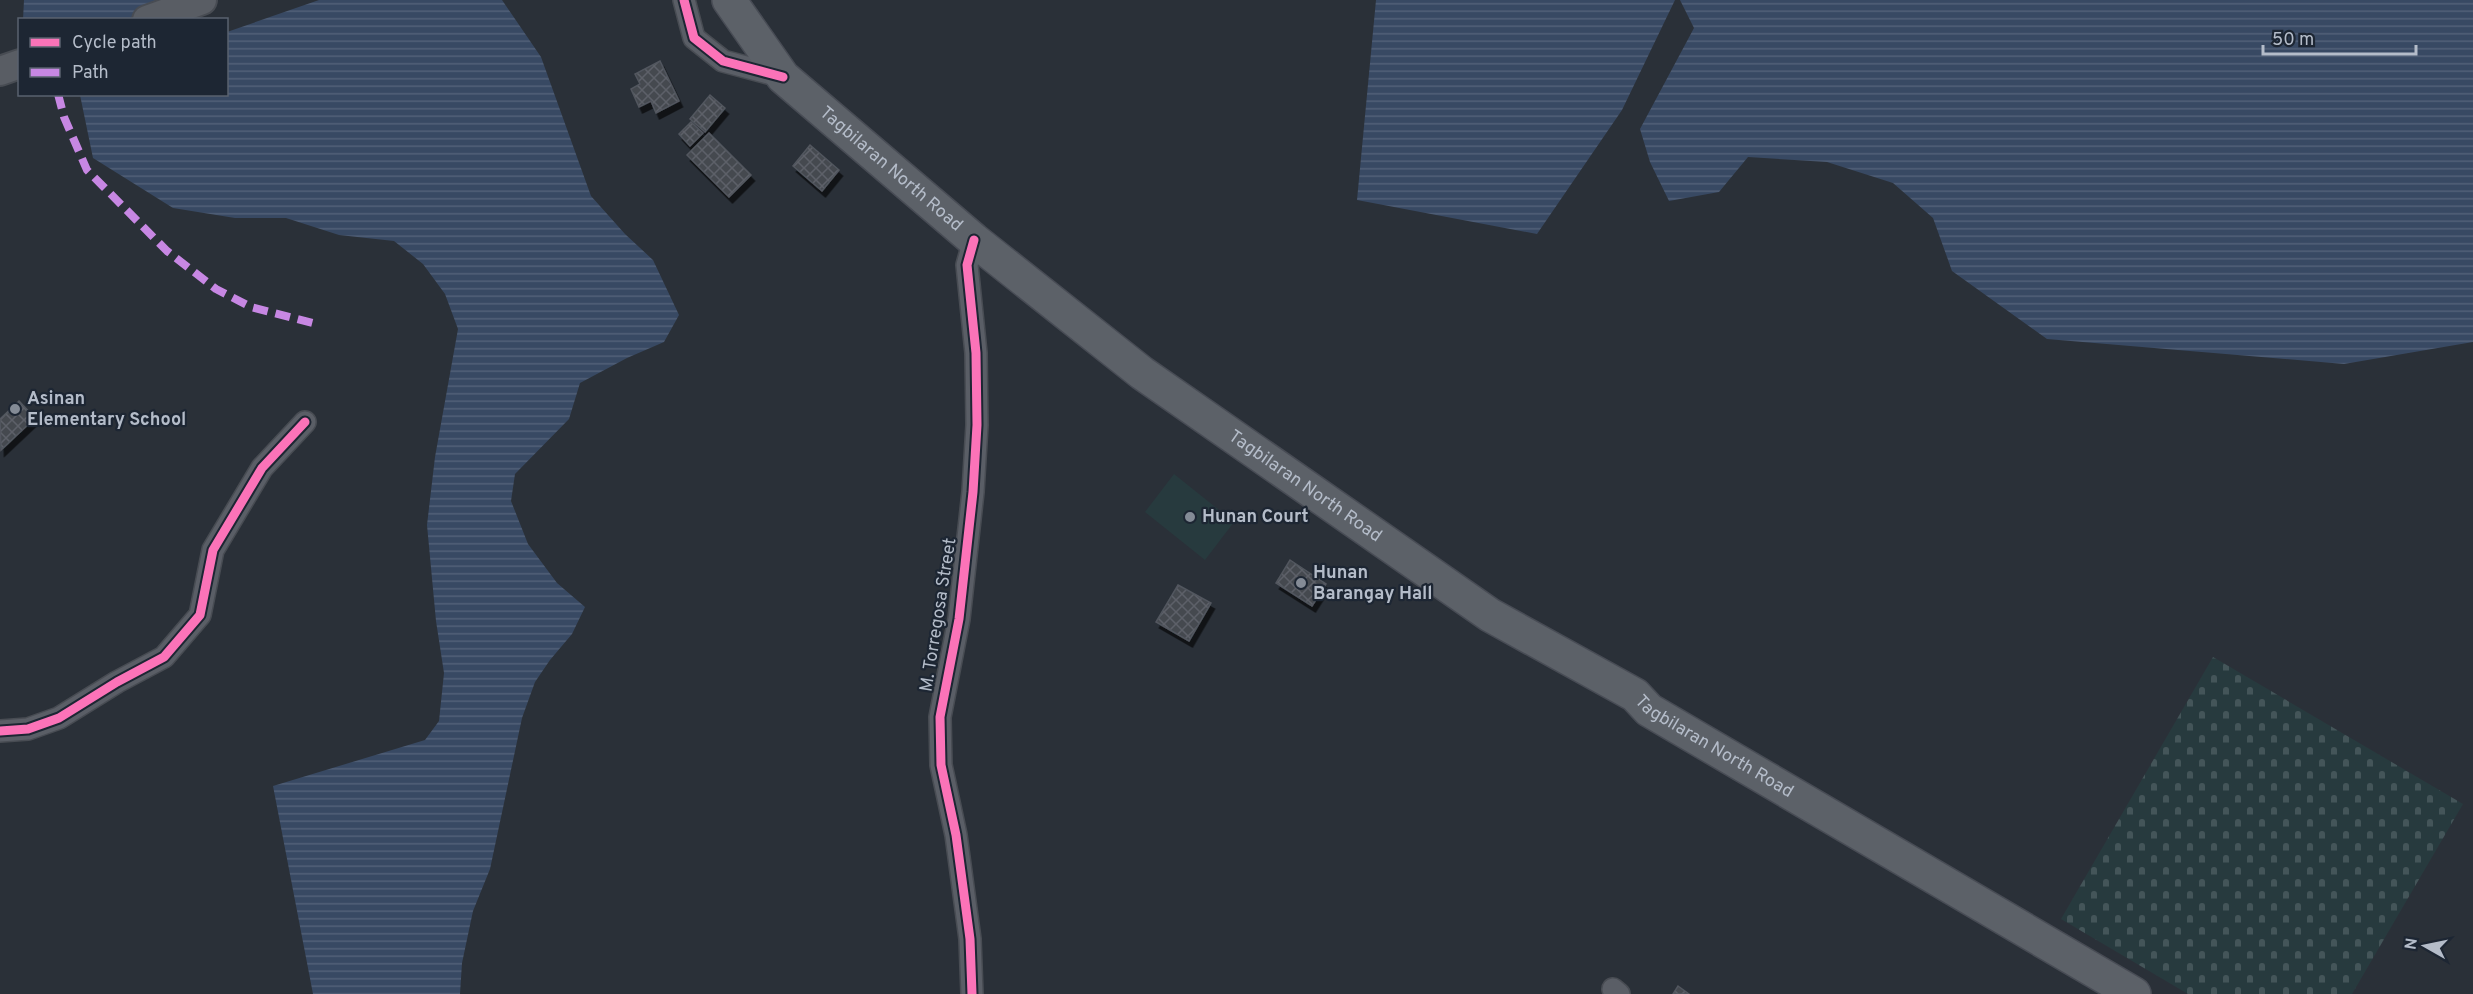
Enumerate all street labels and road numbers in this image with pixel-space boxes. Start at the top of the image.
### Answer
street label: Tagbilaran North Road [814,101,968,237]
street label: Tagbilaran North Road [1224,425,1386,548]
street label: M. Torregosa Street [915,536,963,694]
street label: Tagbilaran North Road [1630,690,1798,804]

